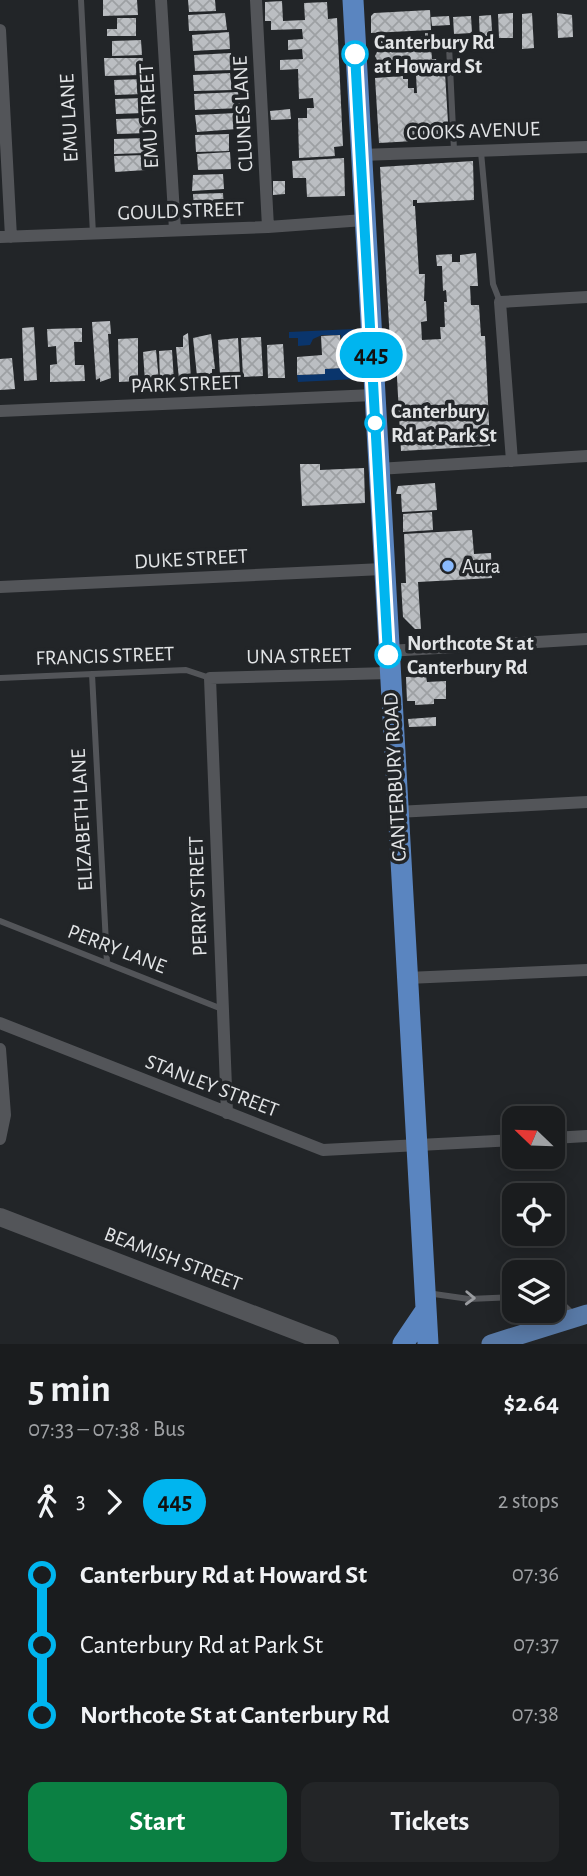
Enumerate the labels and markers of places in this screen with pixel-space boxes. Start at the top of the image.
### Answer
place label: Canterbury Rd at Howard St [374,32,494,77]
marker: Canterbury Rd at Howard St [342,41,368,67]
place label: Canterbury Rd at Park St [391,401,497,446]
marker: Canterbury Rd at Park St [365,413,385,433]
place label: Aura [462,556,501,577]
marker: Aura [440,558,456,574]
place label: Northcote St at Canterbury Rd [407,633,534,678]
marker: Northcote St at Canterbury Rd [375,642,401,668]

